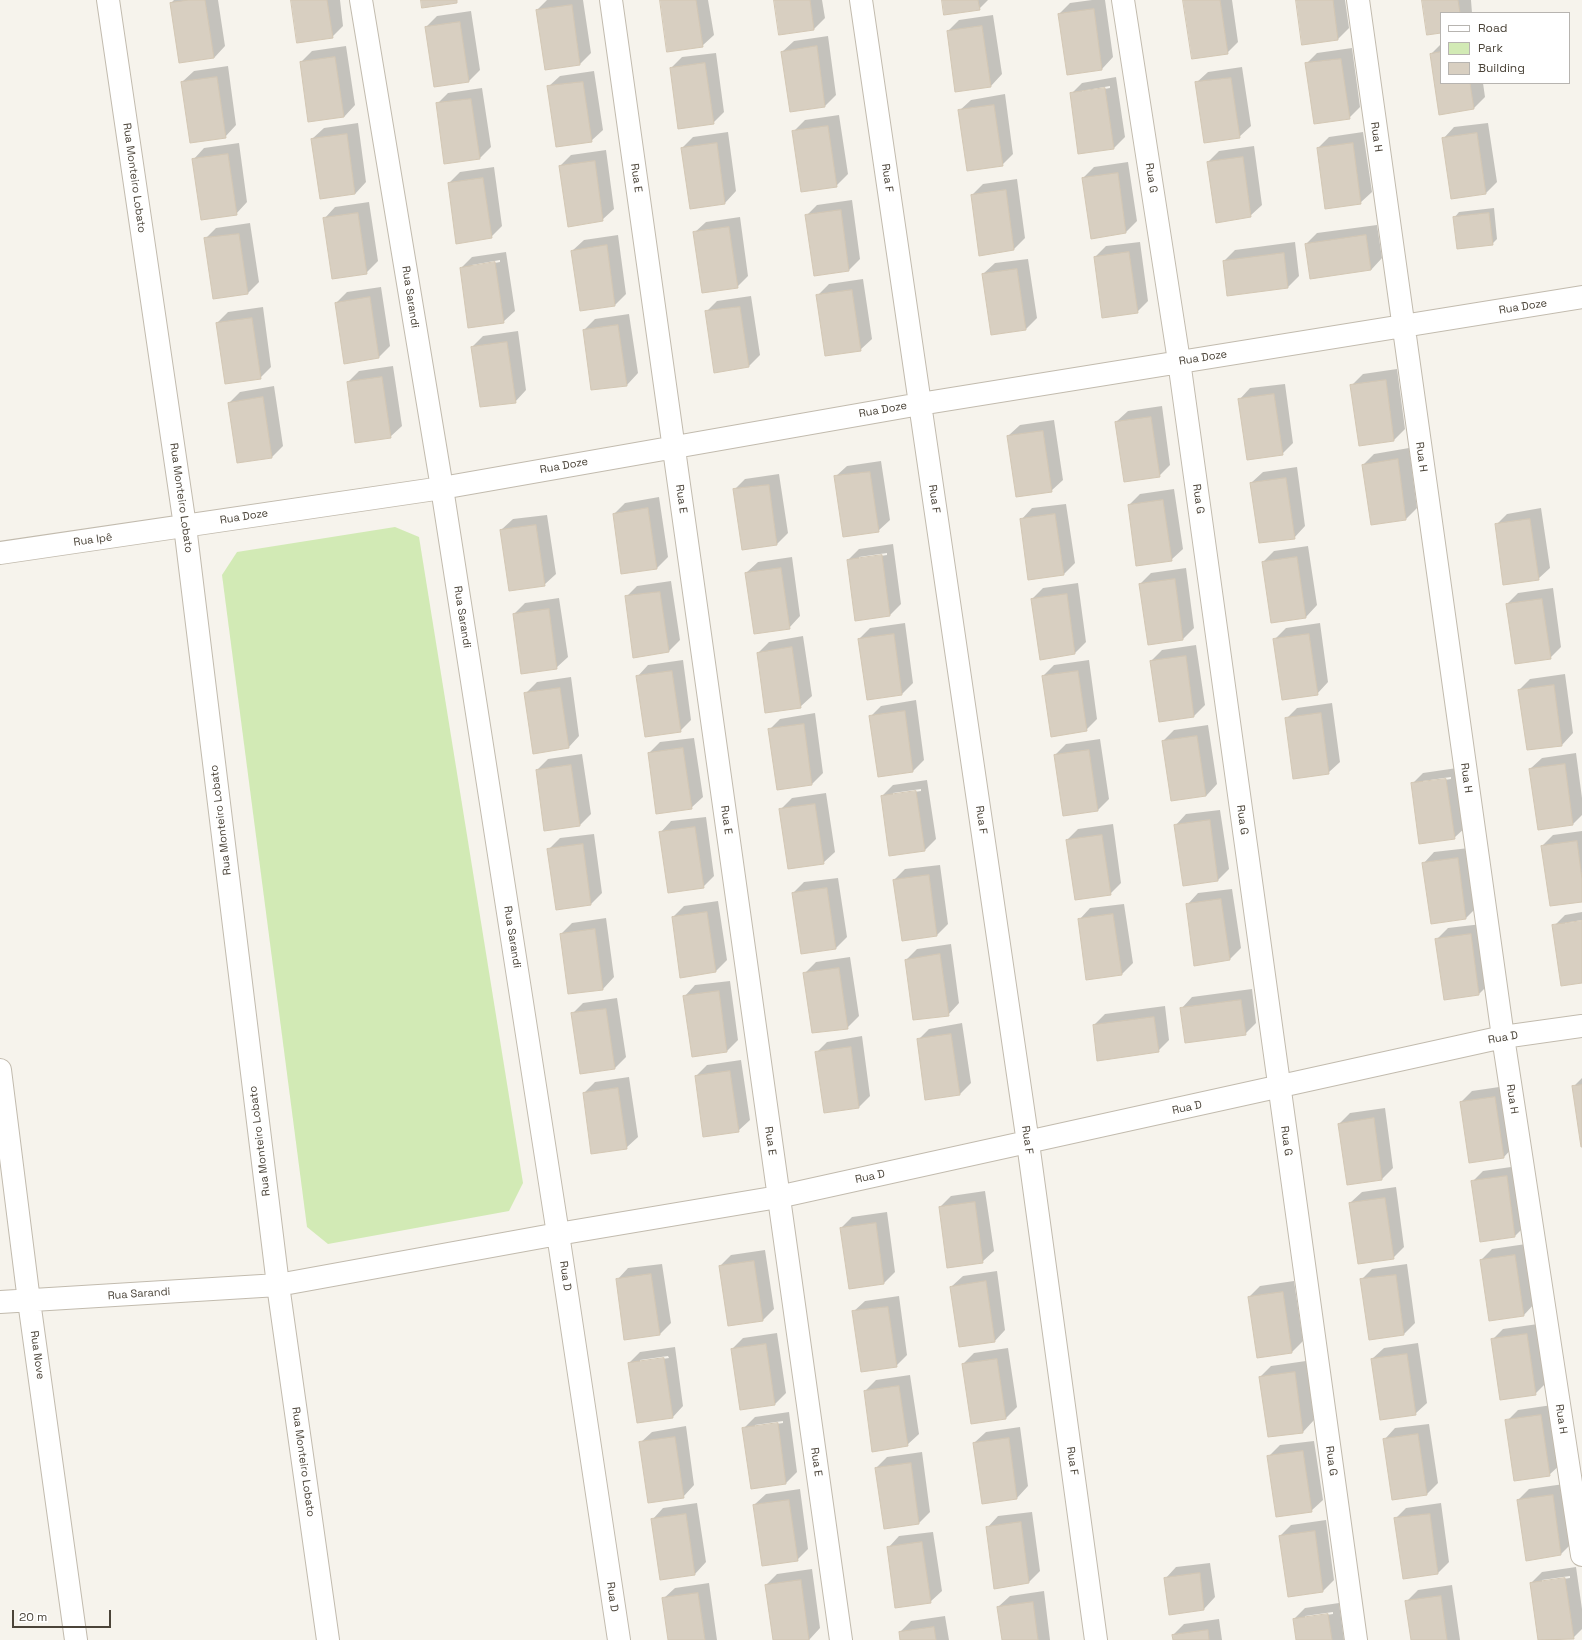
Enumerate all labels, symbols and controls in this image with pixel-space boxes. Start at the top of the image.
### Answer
legend [1440,12,1570,84]
text: Road [1478,20,1507,36]
text: Park [1478,40,1503,56]
text: Building [1478,60,1525,76]
street label: Rua H [1367,121,1385,153]
street label: Rua Monteiro Lobato [120,122,148,234]
street label: Rua G [1142,162,1160,194]
street label: Rua E [627,163,645,193]
street label: Rua F [878,163,896,193]
street label: Rua Sarandi [399,265,421,329]
street label: Rua Doze [1498,297,1548,317]
street label: Rua Doze [1178,348,1228,368]
street label: Rua Doze [858,399,908,421]
street label: Rua H [1412,441,1430,473]
street label: Rua Monteiro Lobato [167,442,195,554]
street label: Rua Doze [539,455,589,477]
street label: Rua G [1189,483,1207,515]
street label: Rua E [672,484,690,514]
street label: Rua F [925,484,943,514]
street label: Rua Doze [219,507,269,527]
street label: Rua Ipê [73,531,113,549]
street label: Rua Sarandi [451,585,473,649]
street label: Rua H [1457,762,1475,794]
street label: Rua Monteiro Lobato [208,764,234,876]
street label: Rua G [1233,804,1251,836]
street label: Rua E [717,805,735,835]
street label: Rua F [972,805,990,835]
street label: Rua Sarandi [501,905,523,969]
street label: Rua D [1487,1029,1519,1047]
street label: Rua H [1503,1083,1521,1115]
street label: Rua Monteiro Lobato [247,1085,273,1197]
street label: Rua D [1171,1098,1203,1118]
street label: Rua F [1018,1125,1036,1155]
street label: Rua G [1277,1125,1295,1157]
street label: Rua E [761,1126,779,1156]
street label: Rua D [854,1167,886,1187]
street label: Rua D [556,1260,574,1292]
street label: Rua Sarandi [107,1285,171,1303]
street label: Rua Nove [27,1330,47,1380]
street label: Rua H [1552,1403,1570,1435]
street label: Rua Monteiro Lobato [289,1406,317,1518]
street label: Rua G [1322,1445,1340,1477]
street label: Rua F [1063,1446,1081,1476]
street label: Rua E [807,1447,825,1477]
street label: Rua D [603,1581,621,1613]
scale bar [14,1602,113,1628]
text: 20 m [19,1609,47,1625]

